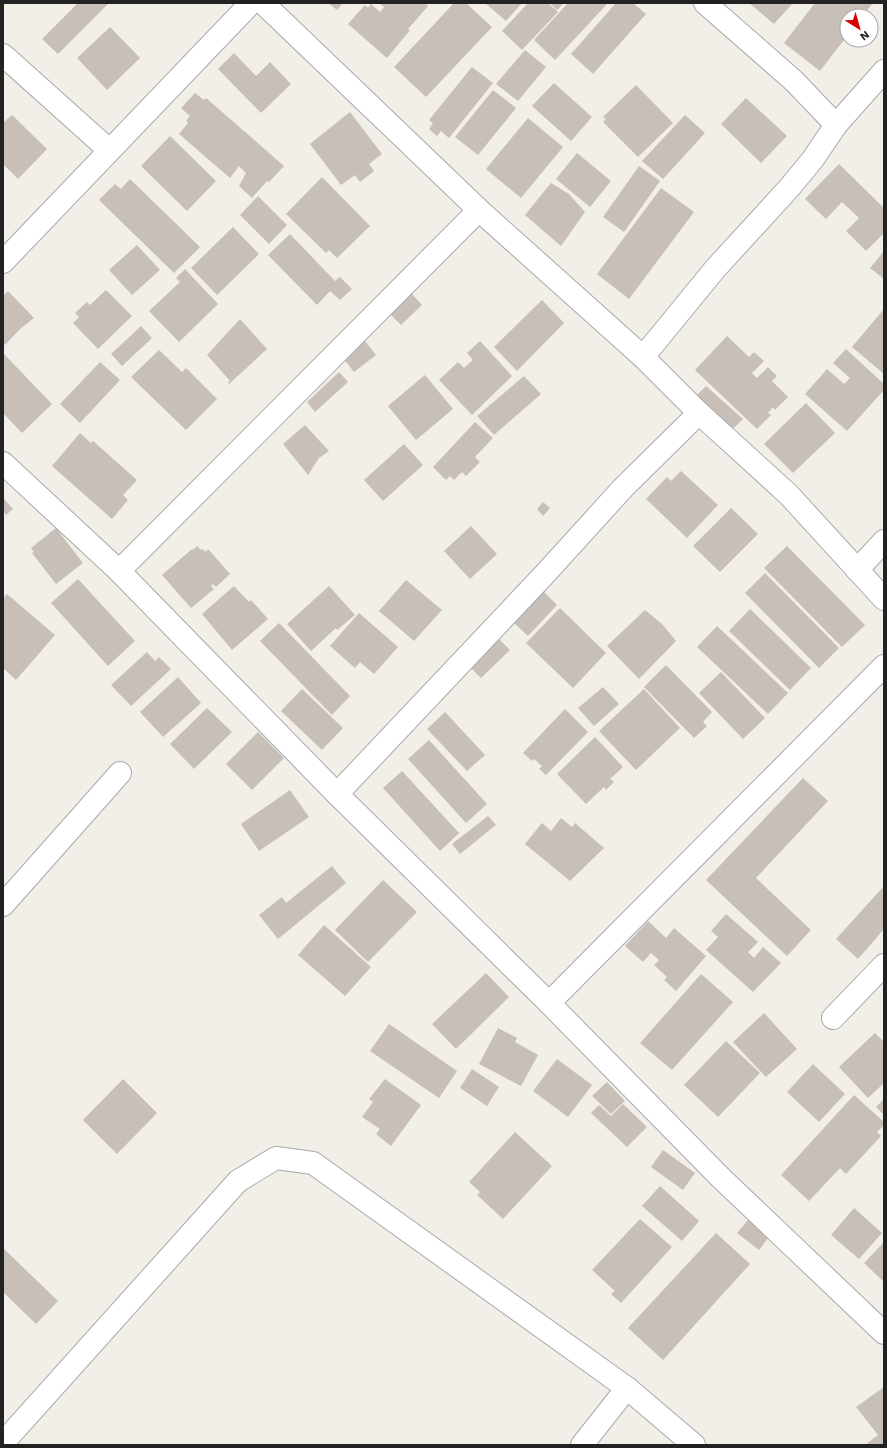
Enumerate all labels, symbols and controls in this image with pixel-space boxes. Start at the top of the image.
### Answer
north arrow [839,8,879,48]
text: N [858,28,872,43]

